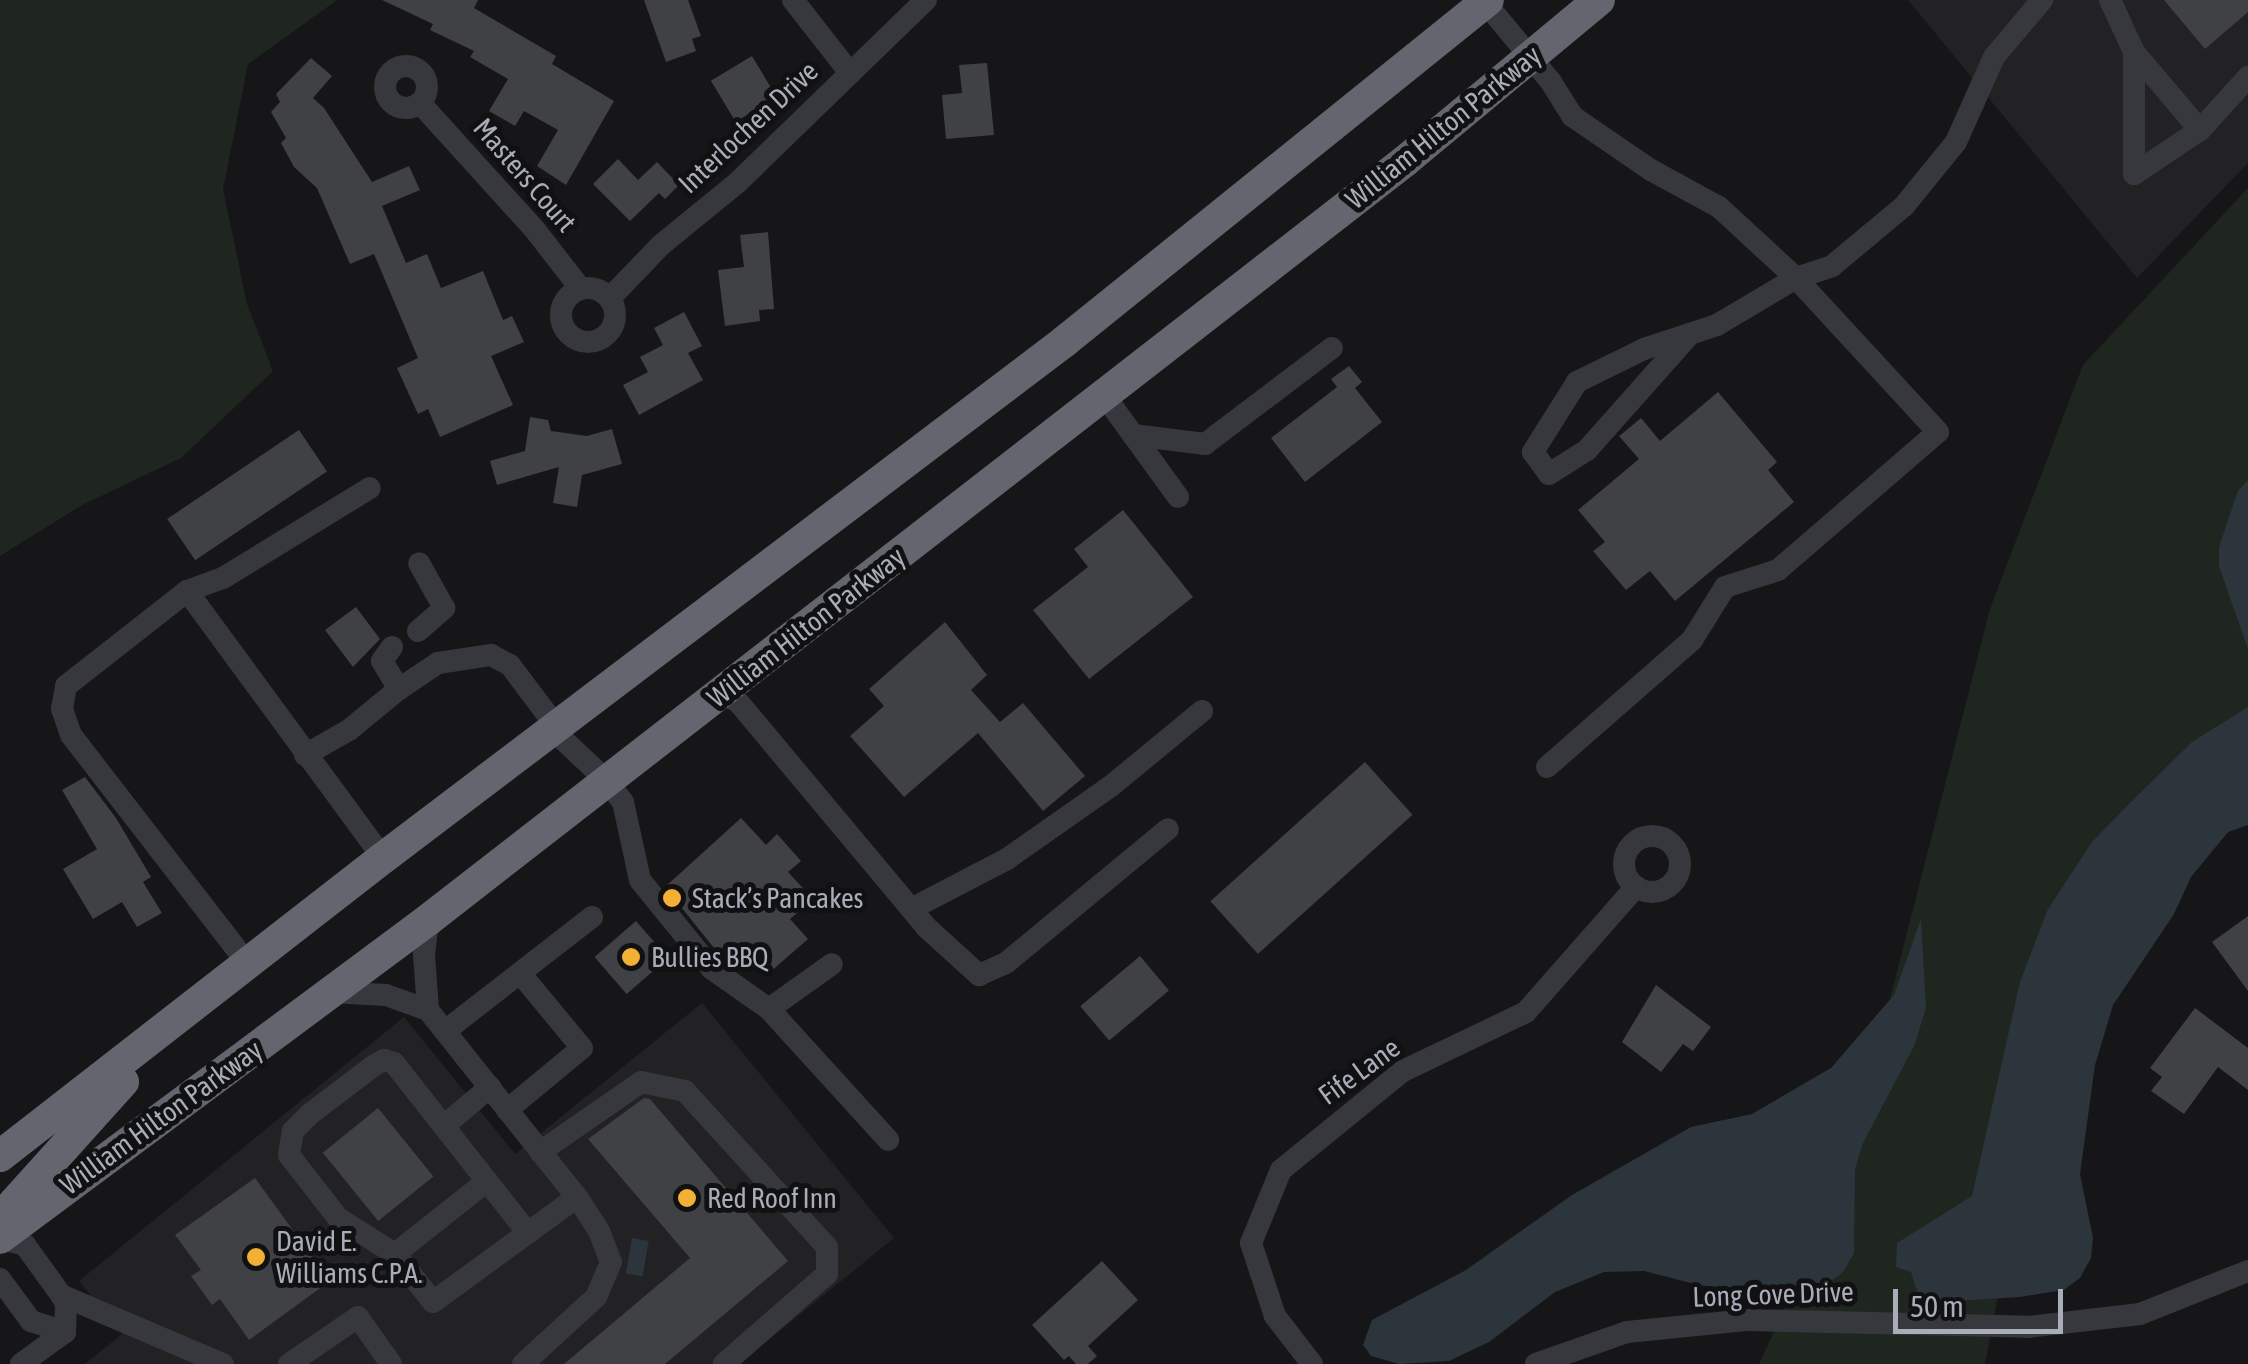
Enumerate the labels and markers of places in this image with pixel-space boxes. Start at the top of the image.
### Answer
place label: Stack’s Pancakes [692,881,863,915]
marker: Stack’s Pancakes [661,887,683,909]
place label: Bullies BBQ [651,940,768,974]
marker: Bullies BBQ [620,946,642,968]
place label: Red Roof Inn [707,1181,837,1215]
marker: Red Roof Inn [676,1187,698,1209]
place label: David E. Williams C.P.A. [276,1224,423,1290]
marker: David E. Williams C.P.A. [245,1246,267,1268]

